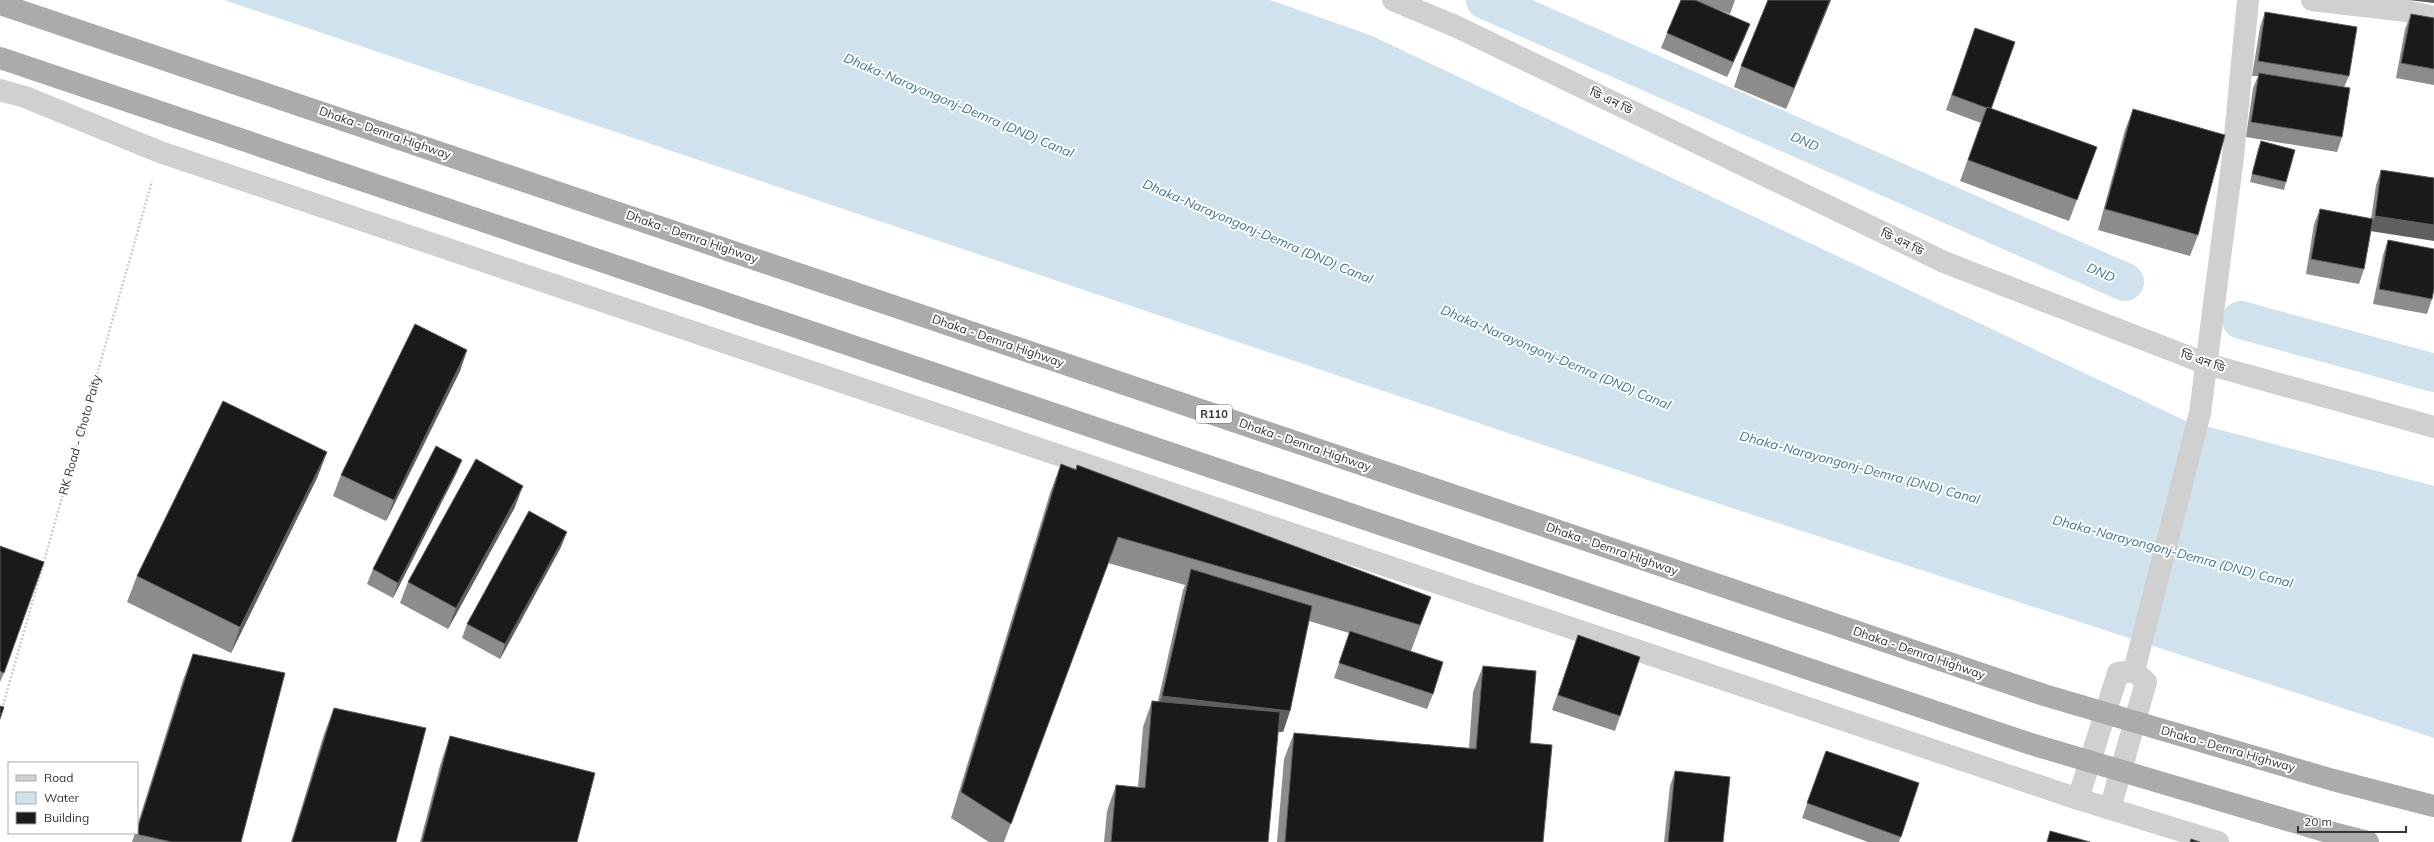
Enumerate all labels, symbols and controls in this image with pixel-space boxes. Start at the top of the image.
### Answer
water label: Dhaka-Narayongonj-Demra (DND) Canal [842,49,1077,161]
street label: ডি এন ডি [1586,83,1635,118]
street label: Dhaka - Demra Highway [317,103,454,162]
water label: DND [1788,128,1822,154]
water label: Dhaka-Narayongonj-Demra (DND) Canal [1141,175,1376,287]
street label: Dhaka - Demra Highway [624,207,761,266]
street label: ডি এন ডি [1877,224,1926,259]
water label: DND [2084,259,2118,285]
water label: Dhaka-Narayongonj-Demra (DND) Canal [1439,301,1674,413]
street label: Dhaka - Demra Highway [930,311,1067,370]
street label: ডি এন ডি [2178,346,2228,375]
street label: RK Road - Choto Paity [55,372,104,497]
road number: R110 [1196,405,1232,423]
street label: Dhaka - Demra Highway [1237,415,1374,474]
water label: Dhaka-Narayongonj-Demra (DND) Canal [1738,427,1983,507]
water label: Dhaka-Narayongonj-Demra (DND) Canal [2051,511,2296,591]
street label: Dhaka - Demra Highway [1544,519,1681,578]
street label: Dhaka - Demra Highway [1851,623,1988,682]
street label: Dhaka - Demra Highway [2159,722,2297,775]
legend [8,762,138,834]
text: Road [44,770,73,785]
text: Water [44,790,80,805]
scale bar [2298,808,2406,834]
text: Building [44,810,89,825]
text: 20 m [2304,814,2332,829]

